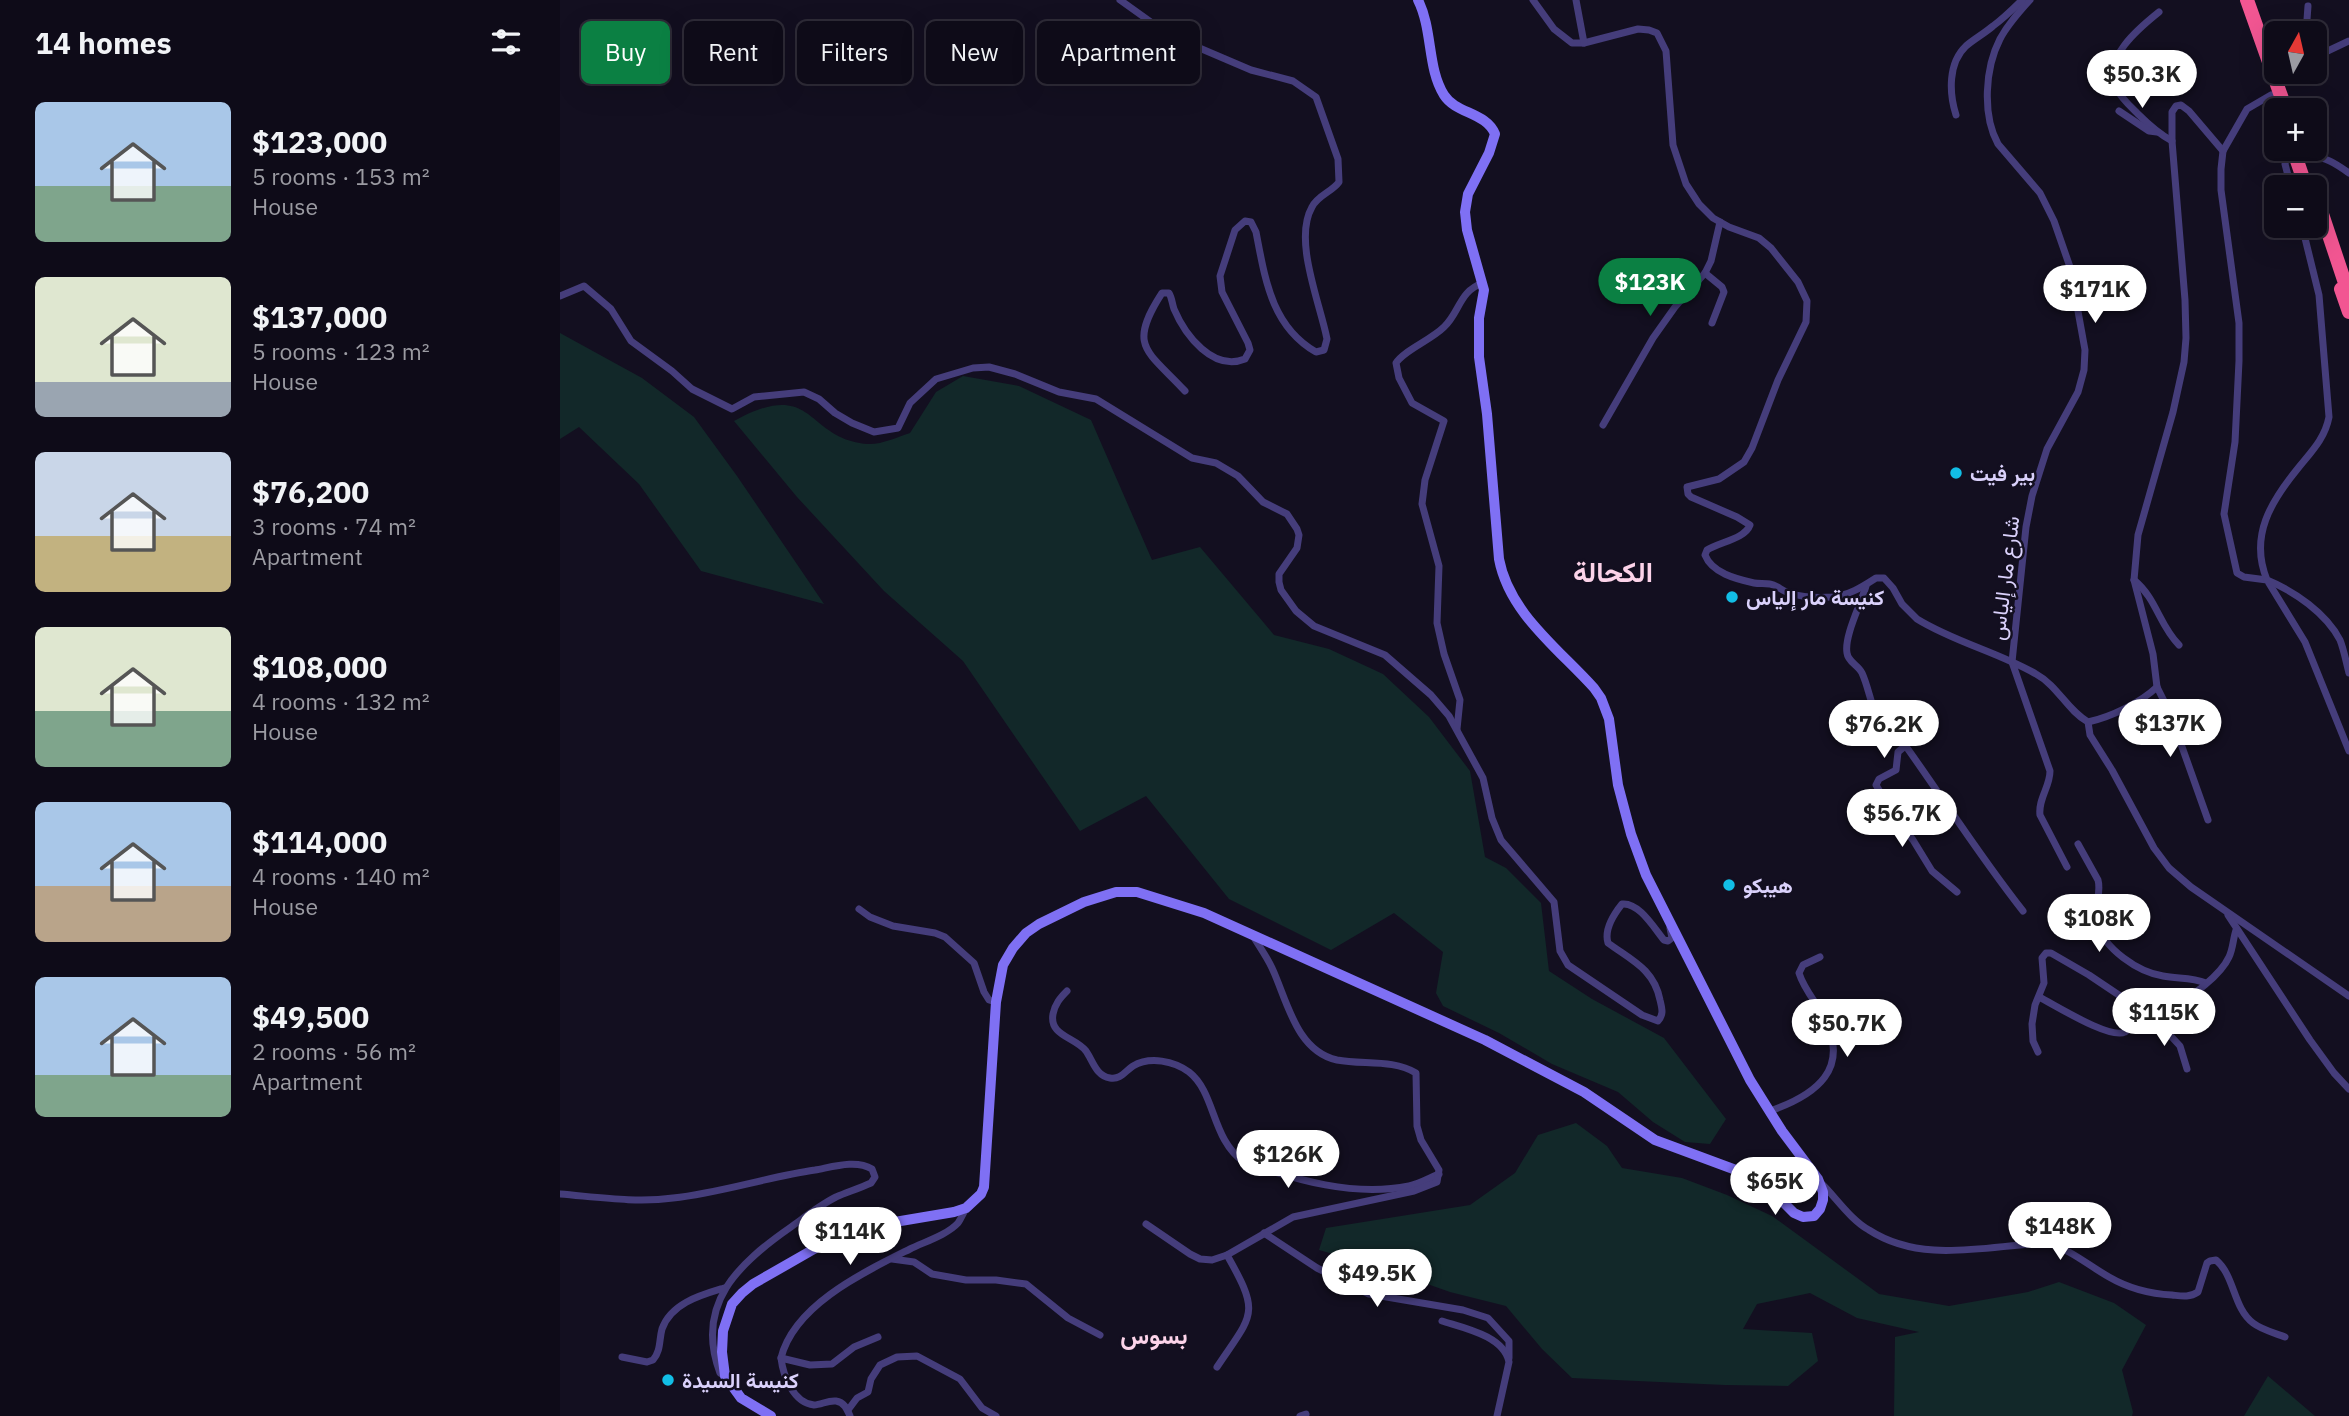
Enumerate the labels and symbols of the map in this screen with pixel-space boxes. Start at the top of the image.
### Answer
north arrow [2264,21,2328,84]
pin: $50.3K [2085,50,2199,110]
pin: $123K [1601,258,1699,318]
pin: $171K [2046,266,2144,325]
place label: بير فيت [1970,459,2035,487]
marker: بير فيت [1948,465,1964,481]
street label: شارع مار إلياس [1982,514,2026,642]
district label: الكحالة [1573,553,1653,590]
place label: كنيسة مار إلياس [1746,583,1884,612]
marker: كنيسة مار إلياس [1724,589,1740,605]
pin: $76.2K [1827,700,1941,760]
pin: $137K [2121,700,2219,759]
pin: $56.7K [1845,790,1959,849]
place label: هيبكو [1743,871,1793,899]
marker: هيبكو [1721,877,1737,893]
pin: $108K [2050,894,2148,954]
pin: $115K [2115,988,2213,1048]
pin: $50.7K [1790,1000,1904,1059]
pin: $126K [1239,1130,1337,1190]
pin: $65K [1734,1158,1816,1217]
pin: $148K [2011,1202,2109,1262]
pin: $114K [801,1208,899,1267]
pin: $49.5K [1320,1250,1434,1309]
district label: بسوس [1120,1319,1188,1351]
place label: كنيسة السيدة [682,1366,799,1394]
marker: كنيسة السيدة [660,1372,676,1388]

